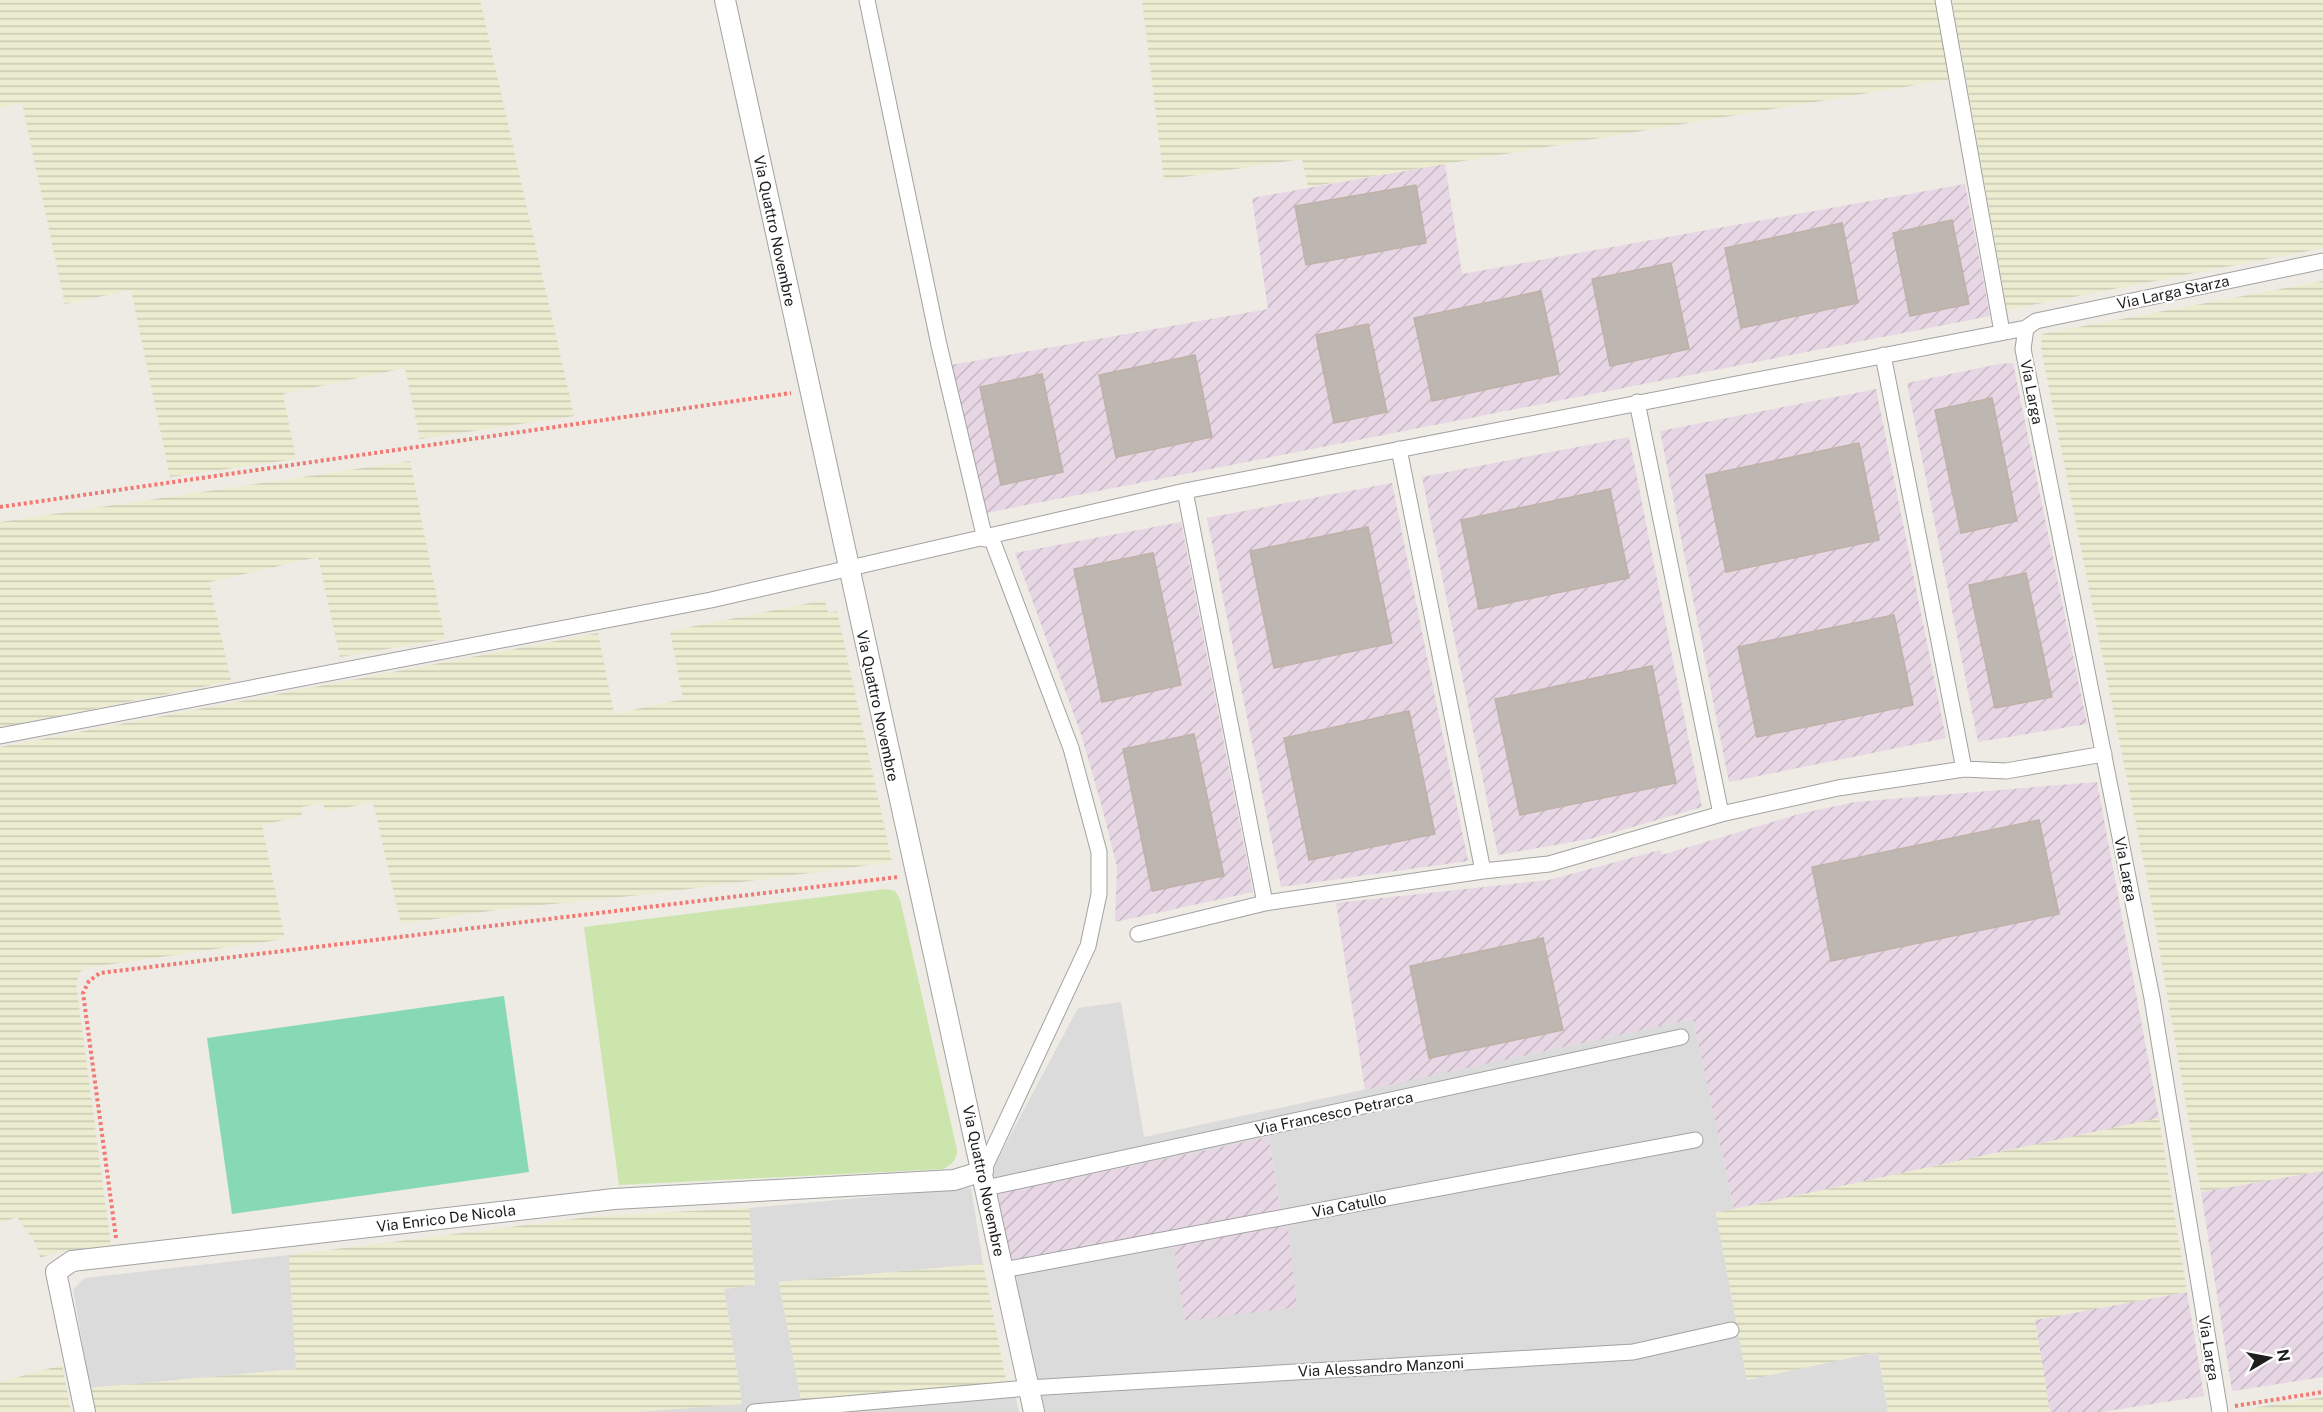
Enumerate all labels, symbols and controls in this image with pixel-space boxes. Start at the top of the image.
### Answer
street label: Via Quattro Novembre [751,154,799,308]
street label: Via Larga Starza [2115,272,2231,312]
street label: Via Larga [2017,358,2047,426]
street label: Via Quattro Novembre [854,629,902,783]
street label: Via Larga [2111,835,2141,903]
street label: Via Francesco Petrarca [1254,1088,1414,1138]
street label: Via Quattro Novembre [960,1104,1008,1258]
street label: Via Catullo [1310,1189,1388,1221]
street label: Via Enrico De Nicola [375,1201,517,1235]
street label: Via Larga [2195,1314,2223,1382]
north arrow [2239,1328,2299,1388]
text: N [2273,1348,2294,1363]
street label: Via Alessandro Manzoni [1298,1354,1464,1380]

